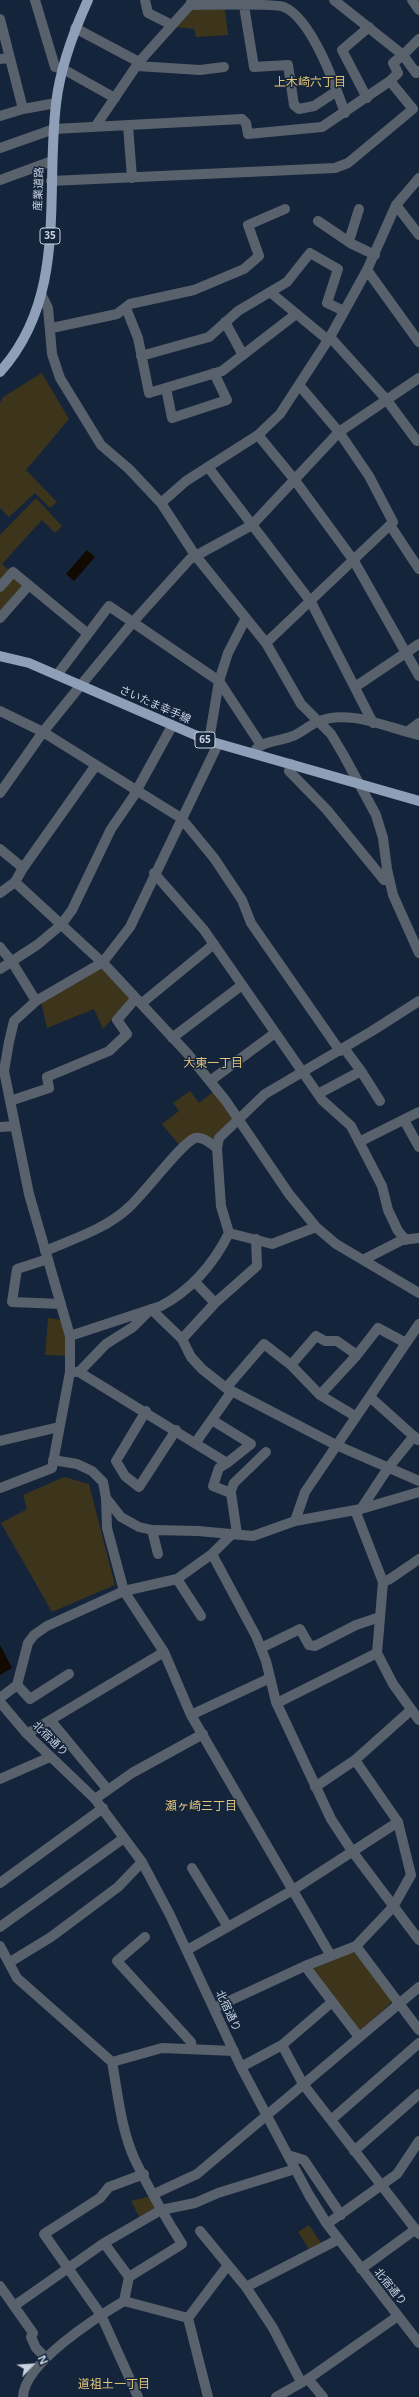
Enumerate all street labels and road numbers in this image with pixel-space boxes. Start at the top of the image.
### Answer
street label: 産業道路 [32,167,46,211]
road number: 35 [40,228,60,244]
street label: さいたま幸手線 [117,683,193,727]
road number: 65 [195,732,215,748]
street label: 北宿通り [30,1719,70,1759]
street label: 北宿通り [213,1988,243,2034]
street label: 北宿通り [371,2266,409,2308]

